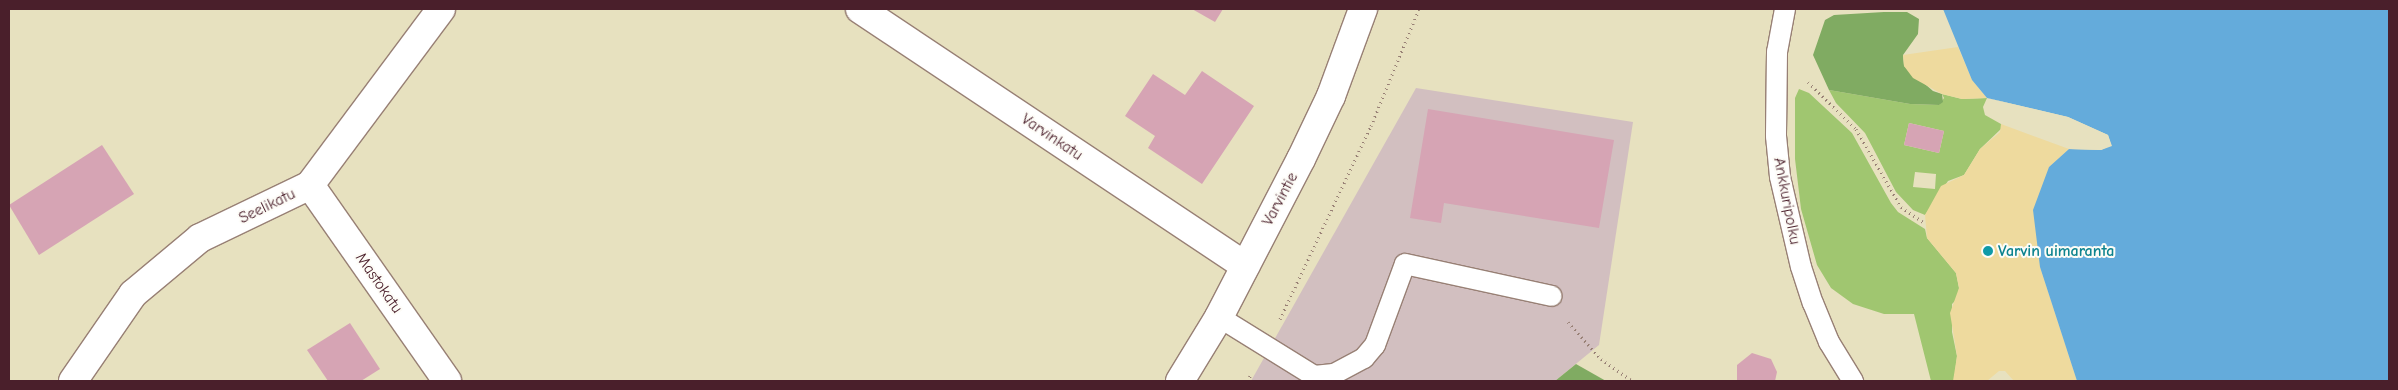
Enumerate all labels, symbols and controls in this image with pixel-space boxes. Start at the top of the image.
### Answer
street label: Varvinkatu [1018,110,1086,164]
street label: Ankkuripolku [1769,156,1805,246]
street label: Varvintie [1258,169,1302,229]
street label: Seelikatu [236,184,298,228]
place label: Varvin uimaranta [1998,241,2114,261]
marker: Varvin uimaranta [1982,245,1994,257]
street label: Mastokatu [351,249,407,317]

